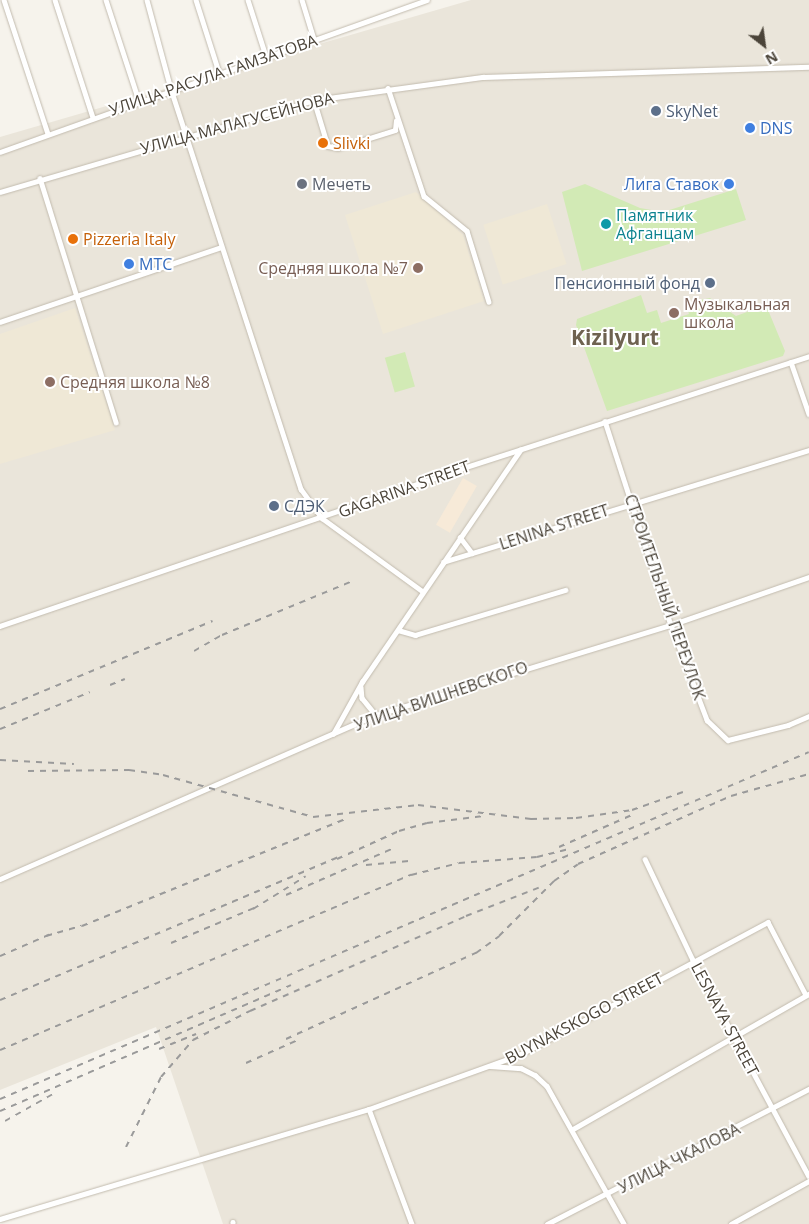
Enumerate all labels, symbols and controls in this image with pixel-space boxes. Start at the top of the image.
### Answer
north arrow [739,20,789,70]
street label: УЛИЦА РАСУЛА ГАМЗАТОВА [107,30,319,120]
text: N [762,47,781,69]
street label: УЛИЦА МАЛАГУСЕЙНОВА [138,88,336,158]
place label: SkyNet [666,101,718,121]
marker: SkyNet [650,105,662,117]
place label: DNS [760,118,792,138]
marker: DNS [744,122,756,134]
place label: Slivki [333,133,370,153]
marker: Slivki [317,137,329,149]
place label: Мечеть [312,174,371,194]
place label: Лига Ставок [624,174,719,194]
marker: Мечеть [296,178,308,190]
marker: Лига Ставок [723,178,735,190]
place label: Памятник Афганцам [616,205,694,243]
marker: Памятник Афганцам [600,218,612,230]
place label: Pizzeria Italy [83,229,175,249]
marker: Pizzeria Italy [67,233,79,245]
place label: МТС [139,254,172,274]
marker: МТС [123,258,135,270]
place label: Средняя школа №7 [258,258,408,278]
marker: Средняя школа №7 [412,262,424,274]
place label: Пенсионный фонд [555,273,700,293]
marker: Пенсионный фонд [704,277,716,289]
place label: Музыкальная школа [684,294,790,332]
marker: Музыкальная школа [668,307,680,319]
district label: Kizilyurt [571,324,659,350]
place label: Средняя школа №8 [60,372,210,392]
marker: Средняя школа №8 [44,376,56,388]
street label: GAGARINA STREET [336,456,472,522]
street label: СТРОИТЕЛЬНЫЙ ПЕРЕУЛОК [621,492,709,702]
place label: СДЭК [284,496,325,516]
marker: СДЭК [268,500,280,512]
street label: LENINA STREET [497,500,611,554]
street label: УЛИЦА ВИШНЕВСКОГО [352,657,530,735]
street label: LESNAYA STREET [687,959,763,1079]
street label: BUYNAKSKOGO STREET [502,968,666,1068]
street label: УЛИЦА ЧКАЛОВА [615,1119,743,1197]

